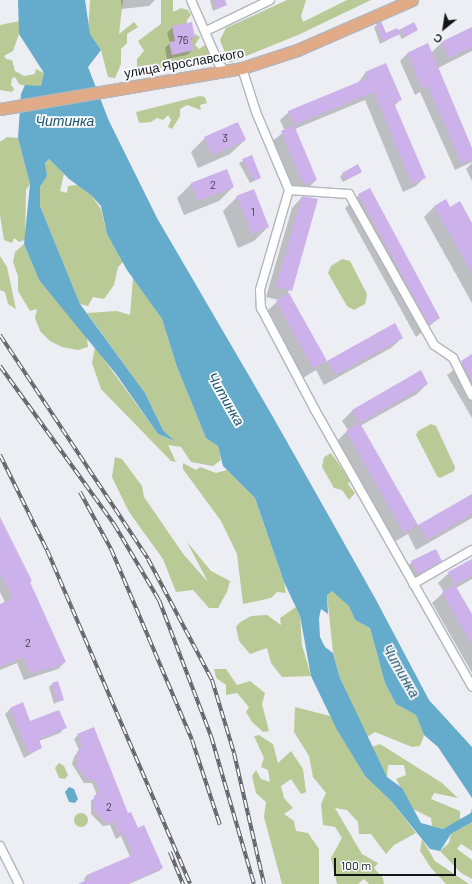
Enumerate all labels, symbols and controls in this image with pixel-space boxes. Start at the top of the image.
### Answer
north arrow [424,8,464,48]
text: С [431,31,444,46]
house number: 76 [178,33,188,47]
street label: улица Ярославского [123,45,245,81]
water label: Читинка [36,113,94,129]
house number: 3 [222,131,228,145]
house number: 2 [210,178,216,192]
house number: 1 [251,205,255,219]
water label: Читинка [204,369,248,429]
house number: 2 [25,636,31,650]
water label: Читинка [379,641,423,701]
house number: 2 [106,800,112,814]
scale bar [336,850,458,876]
text: 100 m [341,858,371,872]

